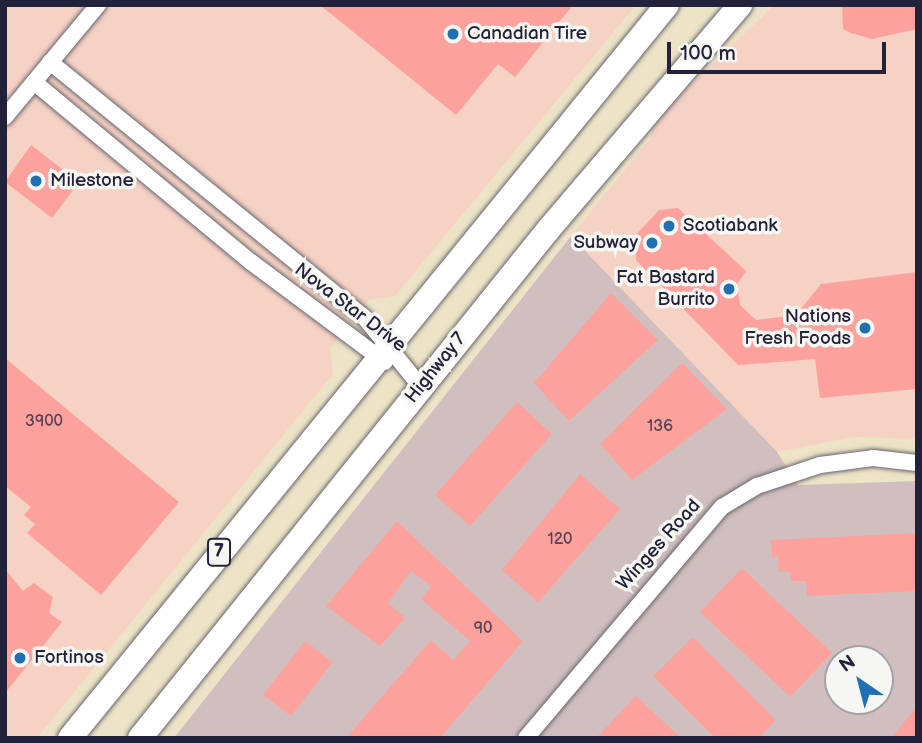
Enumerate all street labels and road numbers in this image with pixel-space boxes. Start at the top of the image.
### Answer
street label: Nova Star Drive [290,259,410,357]
street label: Highway 7 [400,327,472,409]
street label: Winges Road [612,495,706,595]
road number: 7 [207,538,231,566]

